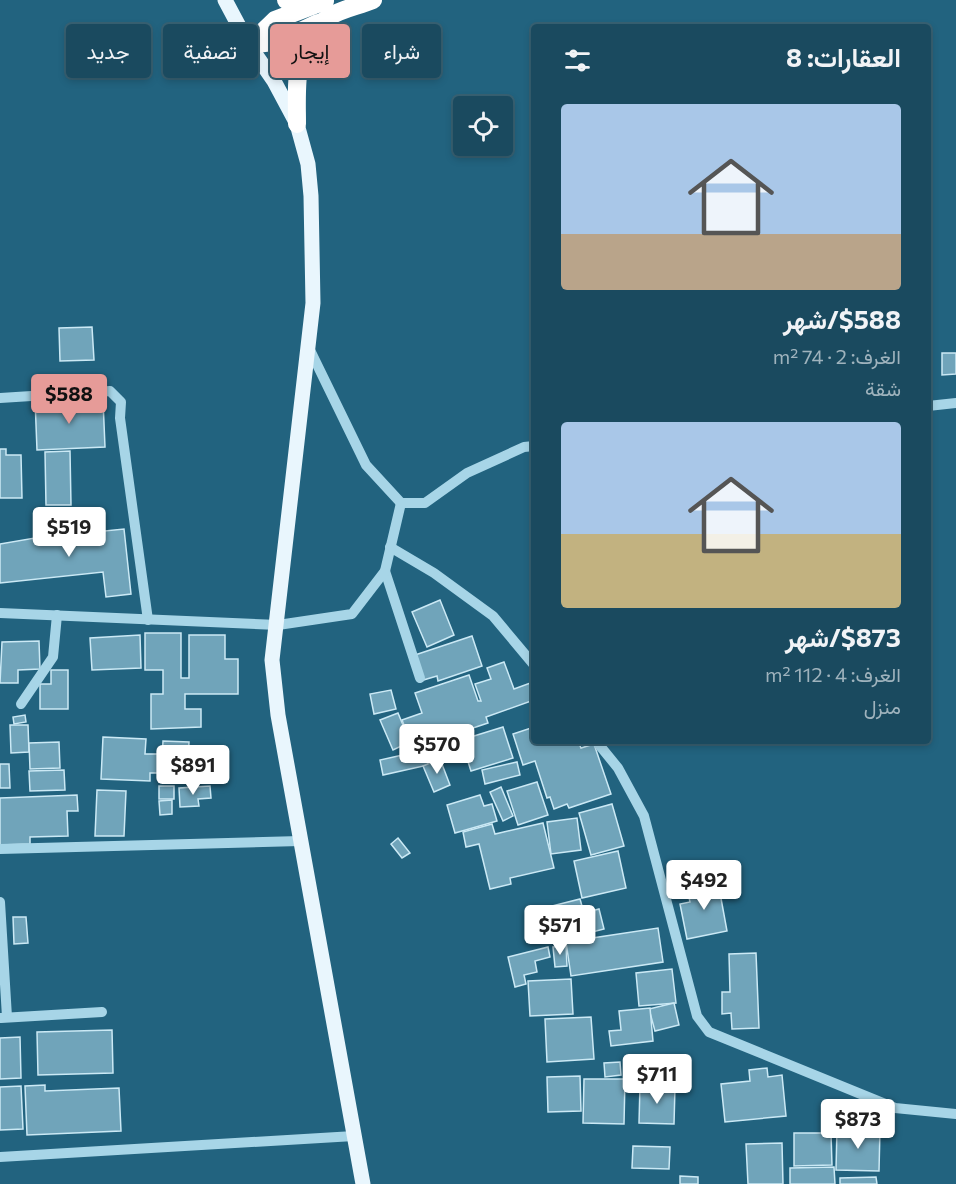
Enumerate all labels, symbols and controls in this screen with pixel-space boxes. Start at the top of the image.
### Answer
chip: جديد [66,24,151,78]
chip: تصفية [163,24,258,78]
chip: إيجار [270,24,350,78]
chip: شراء [362,24,441,78]
text: العقارات: 8 [786,41,901,72]
icon: filters [561,44,594,77]
map controls [453,96,513,156]
button: locate [453,96,513,156]
icon: home [677,143,785,251]
text: $588/شهر [783,303,901,334]
text: الغرف: 2 · 74 m² [773,344,901,368]
pin: $588 [33,374,105,425]
text: شقة [865,376,901,400]
text: $588 [45,381,93,405]
icon: home [677,461,785,569]
pin: $519 [33,507,105,558]
text: $519 [47,514,91,538]
text: $873/شهر [785,621,901,652]
text: الغرف: 4 · 112 m² [765,662,901,686]
text: منزل [864,694,901,718]
pin: $570 [401,724,473,775]
text: $570 [413,731,461,755]
pin: $891 [157,745,229,796]
text: $891 [170,752,216,776]
pin: $492 [668,860,740,911]
text: $492 [680,867,728,891]
pin: $571 [524,905,596,956]
text: $571 [538,912,582,936]
pin: $711 [621,1054,693,1105]
text: $711 [637,1061,677,1085]
pin: $873 [822,1099,894,1150]
text: $873 [835,1106,881,1130]

